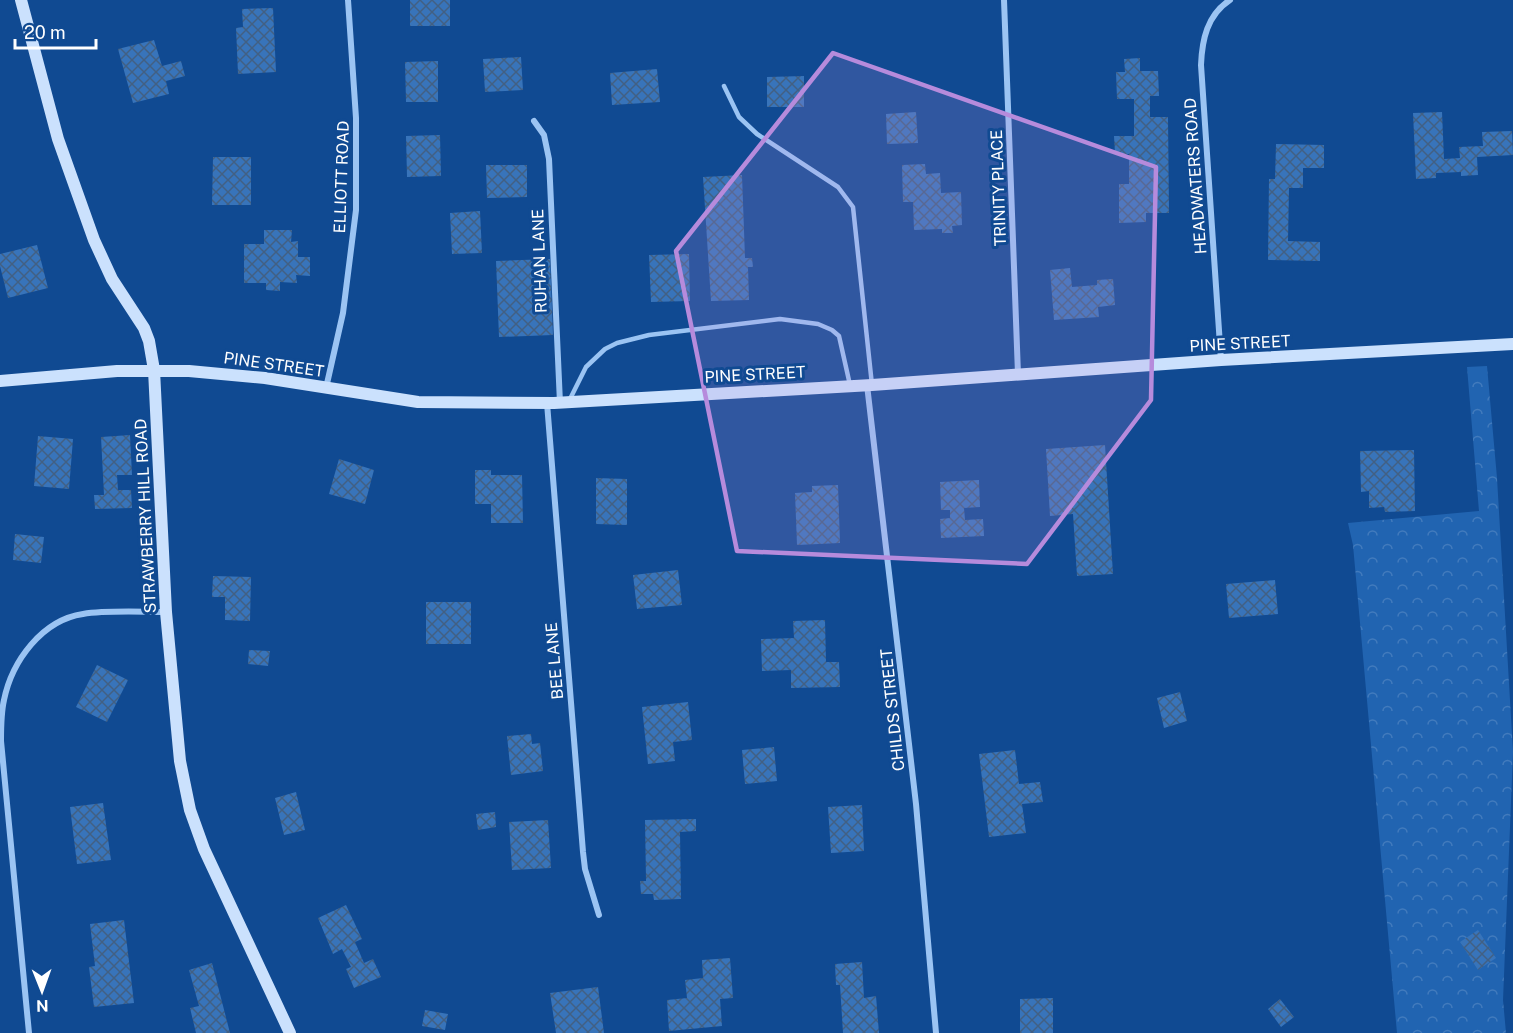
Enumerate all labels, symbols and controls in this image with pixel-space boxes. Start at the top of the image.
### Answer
scale bar [15,12,96,50]
text: 20 m [24,22,66,43]
street label: HEADWATERS ROAD [1181,97,1210,255]
street label: ELLIOTT ROAD [330,120,353,234]
street label: TRINITY PLACE [987,129,1010,247]
street label: RUHAN LANE [528,209,551,313]
street label: PINE STREET [1189,331,1292,356]
street label: PINE STREET [223,348,326,381]
street label: PINE STREET [704,362,807,387]
street label: STRAWBERRY HILL ROAD [131,418,160,614]
street label: BEE LANE [542,622,567,700]
street label: CHILDS STREET [877,647,908,772]
north arrow [12,961,72,1021]
text: N [36,996,49,1015]

